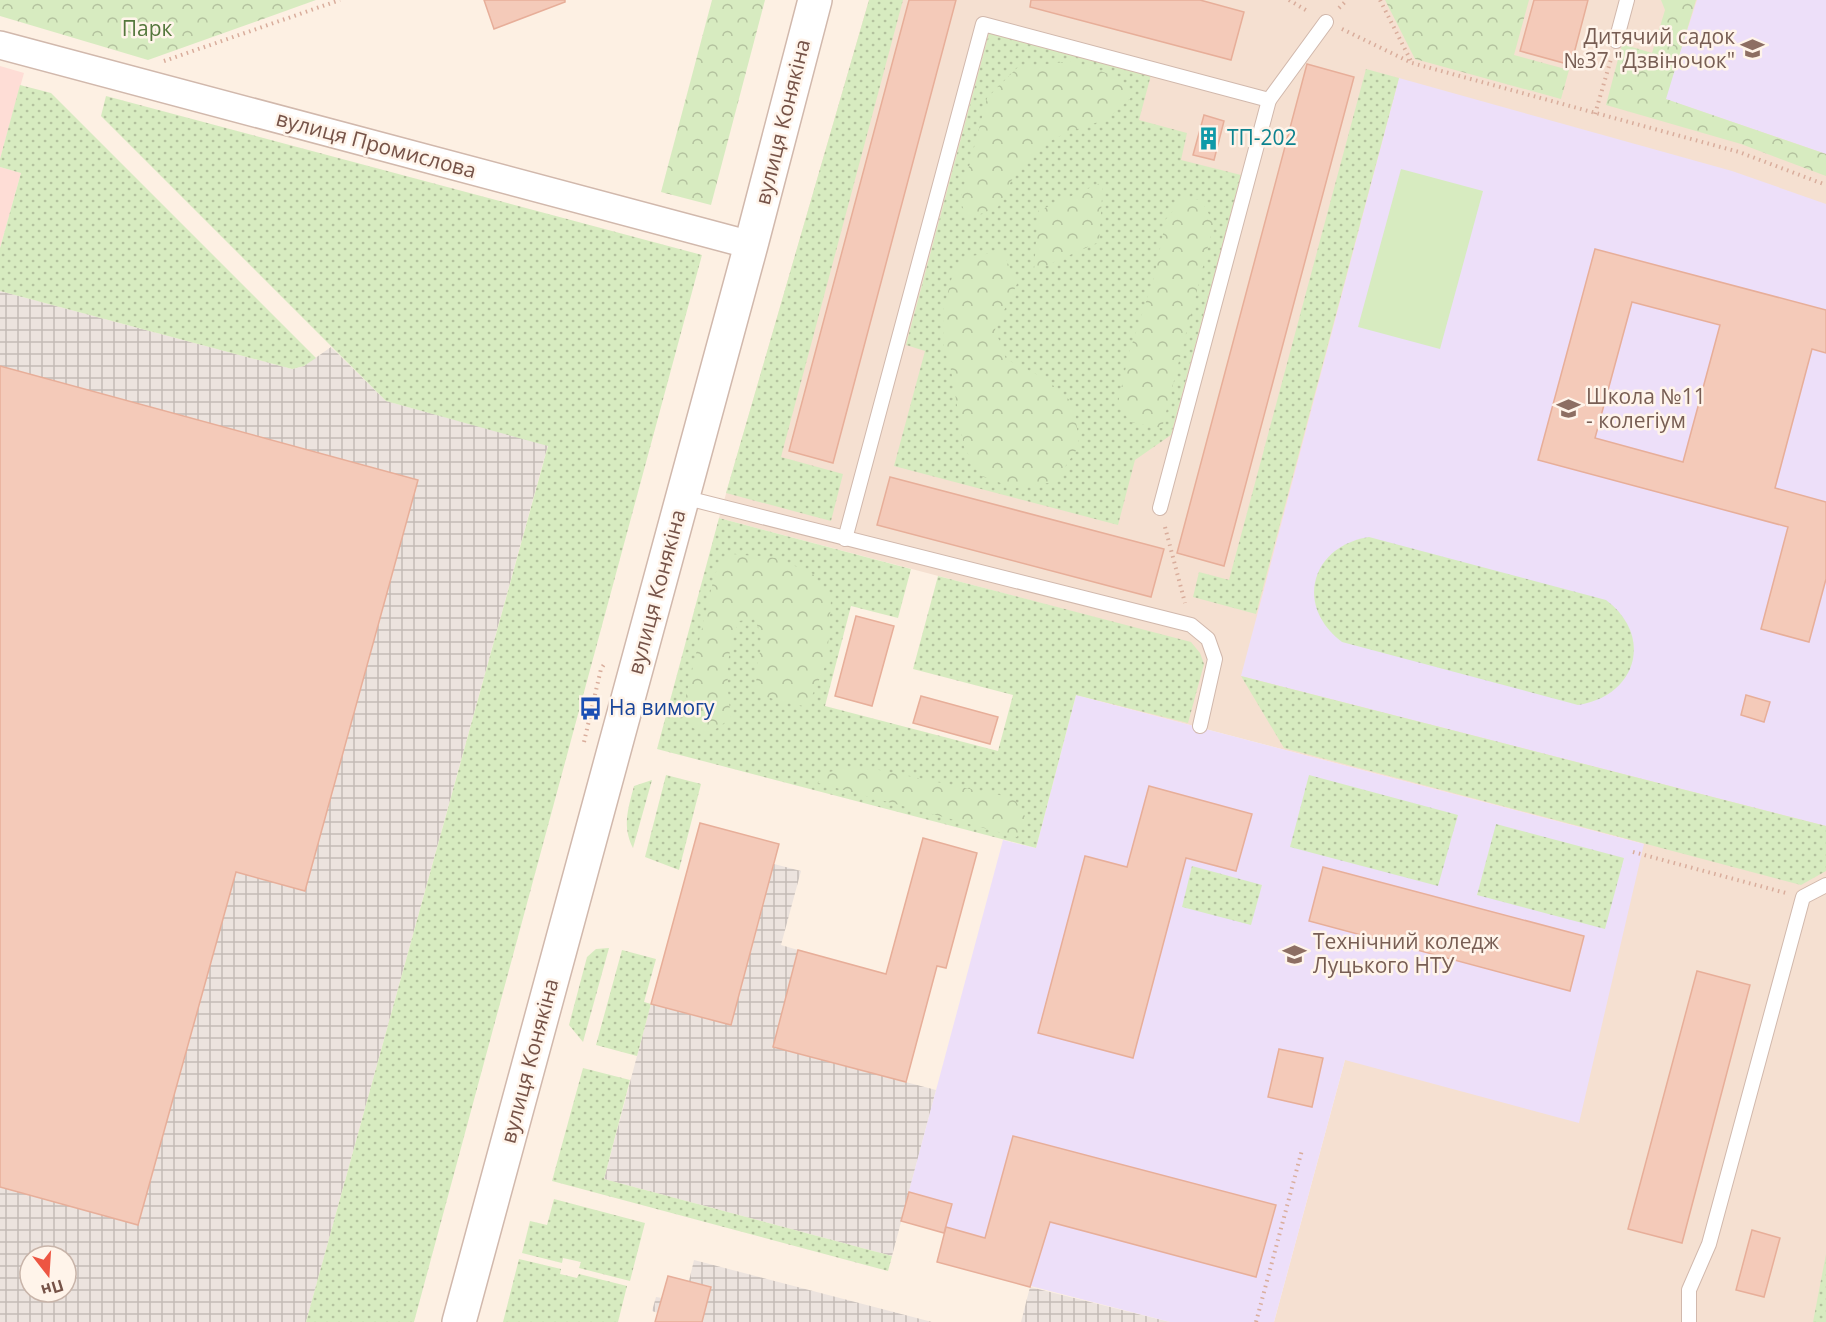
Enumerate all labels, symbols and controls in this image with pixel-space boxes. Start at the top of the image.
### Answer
park label: Парк [122,14,172,42]
place label: Дитячий садок №37 "Дзвіночок" [1563,22,1735,74]
street label: вулиця Конякіна [748,36,816,207]
school or university icon: Дитячий садок №37 "Дзвіночок" [1740,36,1766,62]
street label: вулиця Промислова [273,104,479,184]
place label: ТП-202 [1227,123,1297,151]
building icon: ТП-202 [1196,125,1222,151]
place label: Школа №11 - колегіум [1586,382,1706,434]
school or university icon: Школа №11 - колегіум [1555,396,1581,422]
street label: вулиця Конякіна [621,506,692,677]
place label: На вимогу [609,693,715,721]
bus stop icon: На вимогу [578,695,604,721]
place label: Технічний коледж Луцького НТУ [1313,927,1499,979]
school or university icon: Технічний коледж Луцького НТУ [1282,941,1308,967]
street label: вулиця Конякіна [494,975,565,1146]
north arrow [18,1244,78,1304]
text: Пн [38,1275,66,1302]

